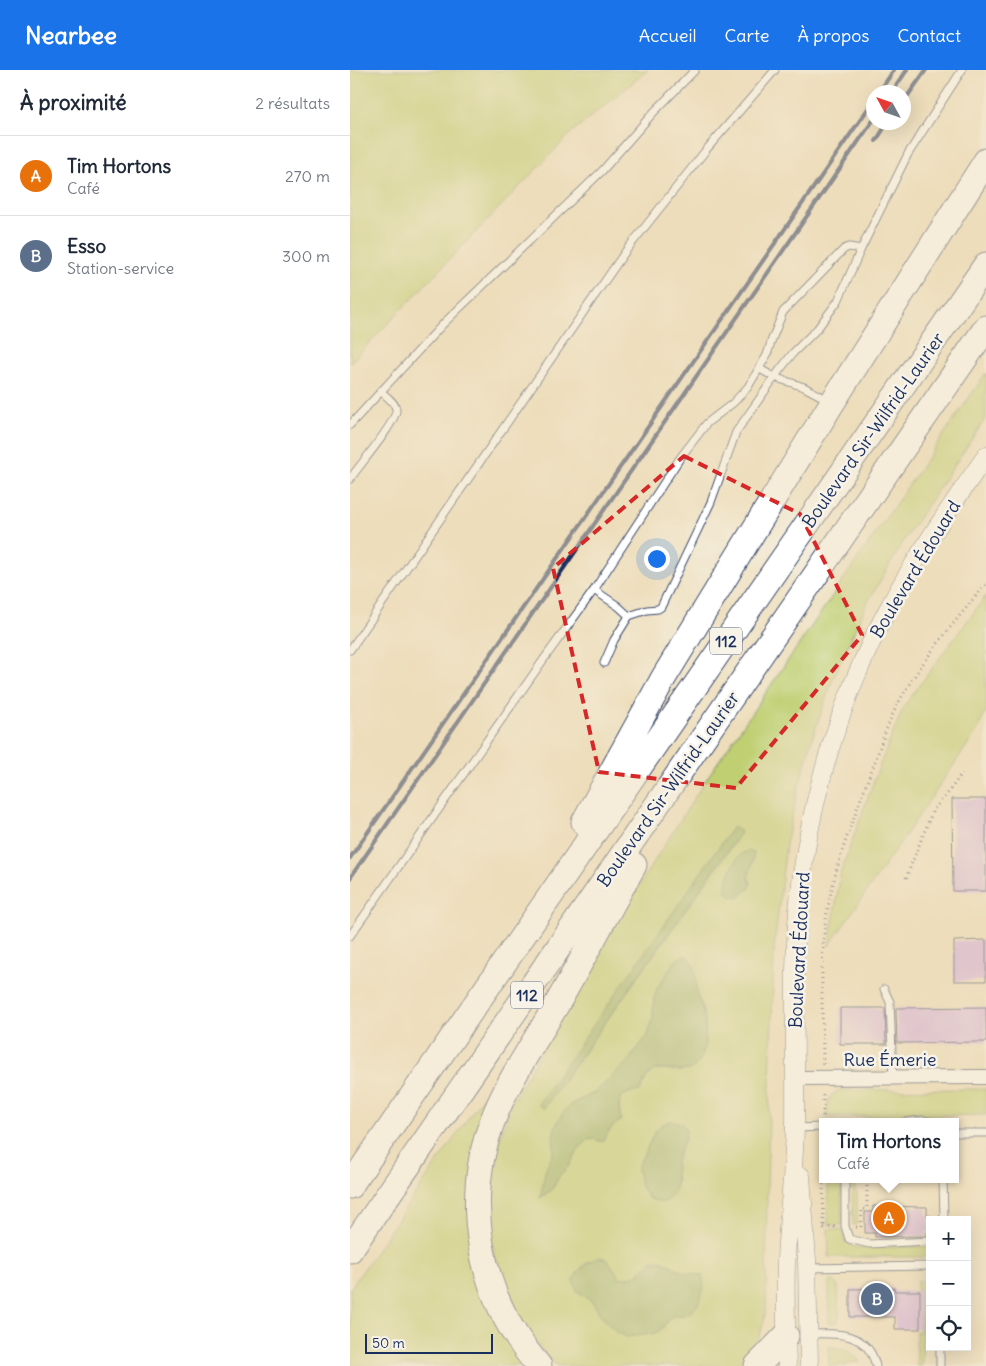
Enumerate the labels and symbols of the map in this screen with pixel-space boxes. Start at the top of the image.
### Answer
north arrow [866,85,911,130]
street label: Boulevard Sir-Wilfrid-Laurier [797,327,950,532]
street label: Boulevard Édouard [865,496,965,642]
your location [644,546,670,572]
road number: 112 [710,628,742,654]
street label: Boulevard Sir-Wilfrid-Laurier [592,686,745,891]
street label: Boulevard Édouard [783,871,815,1029]
road number: 112 [511,982,543,1008]
street label: Rue Émerie [844,1048,936,1071]
pin: A [873,1199,905,1237]
pin: B [861,1280,893,1318]
scale bar [365,1331,492,1354]

